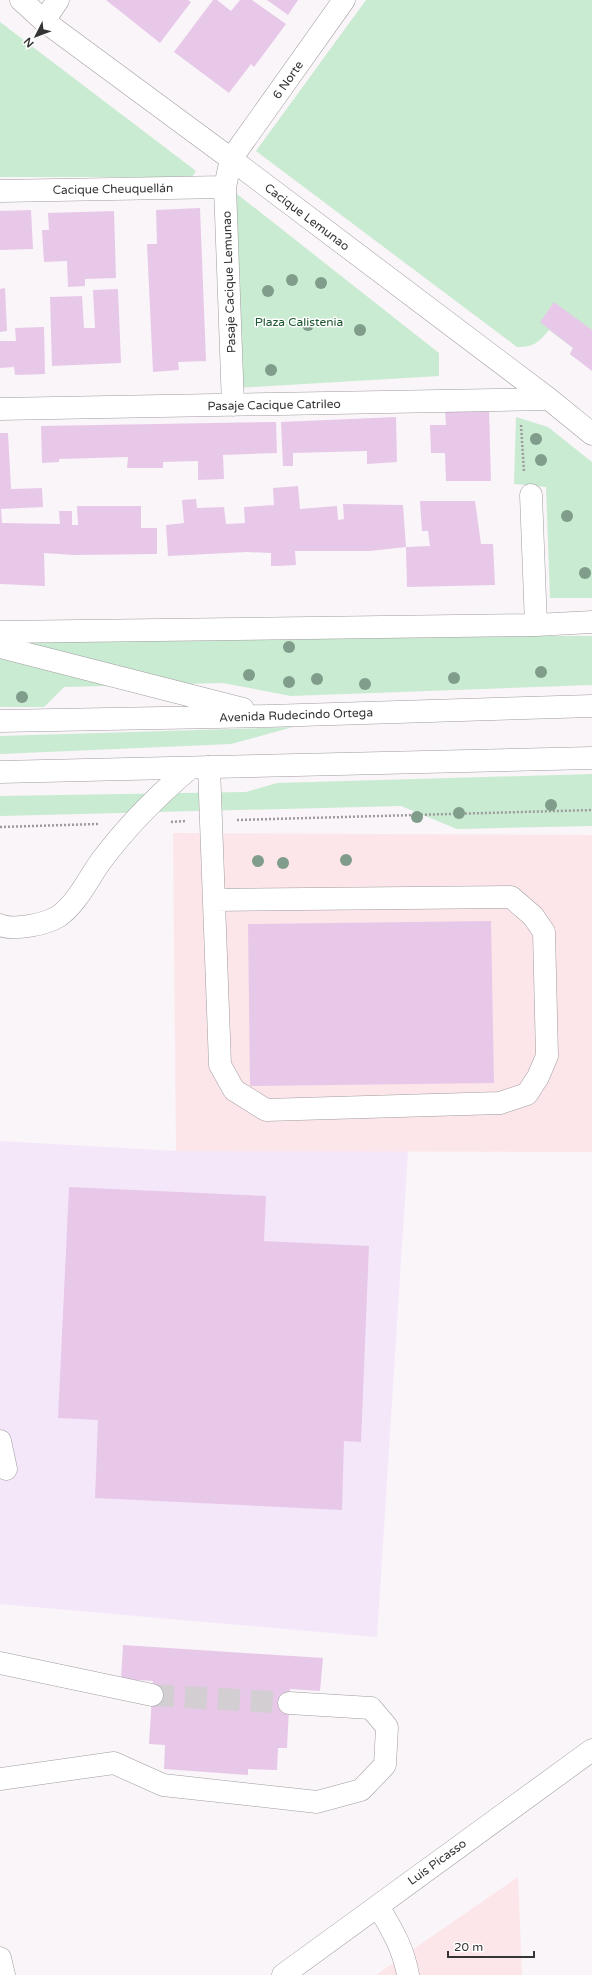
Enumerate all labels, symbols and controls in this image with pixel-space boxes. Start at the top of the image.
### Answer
north arrow [16,16,56,56]
text: N [21,35,37,50]
street label: 6 Norte [270,58,306,102]
street label: Cacique Cheuquellán [53,181,173,197]
street label: Cacique Lemunao [262,181,352,253]
street label: Pasaje Cacique Lemunao [220,211,238,353]
park label: Plaza Calistenia [255,315,343,329]
street label: Pasaje Cacique Catrileo [207,397,341,413]
street label: Avenida Rudecindo Ortega [219,705,373,725]
street label: Luis Picasso [405,1836,469,1888]
scale bar [448,1933,534,1959]
text: 20 m [454,1940,483,1954]

